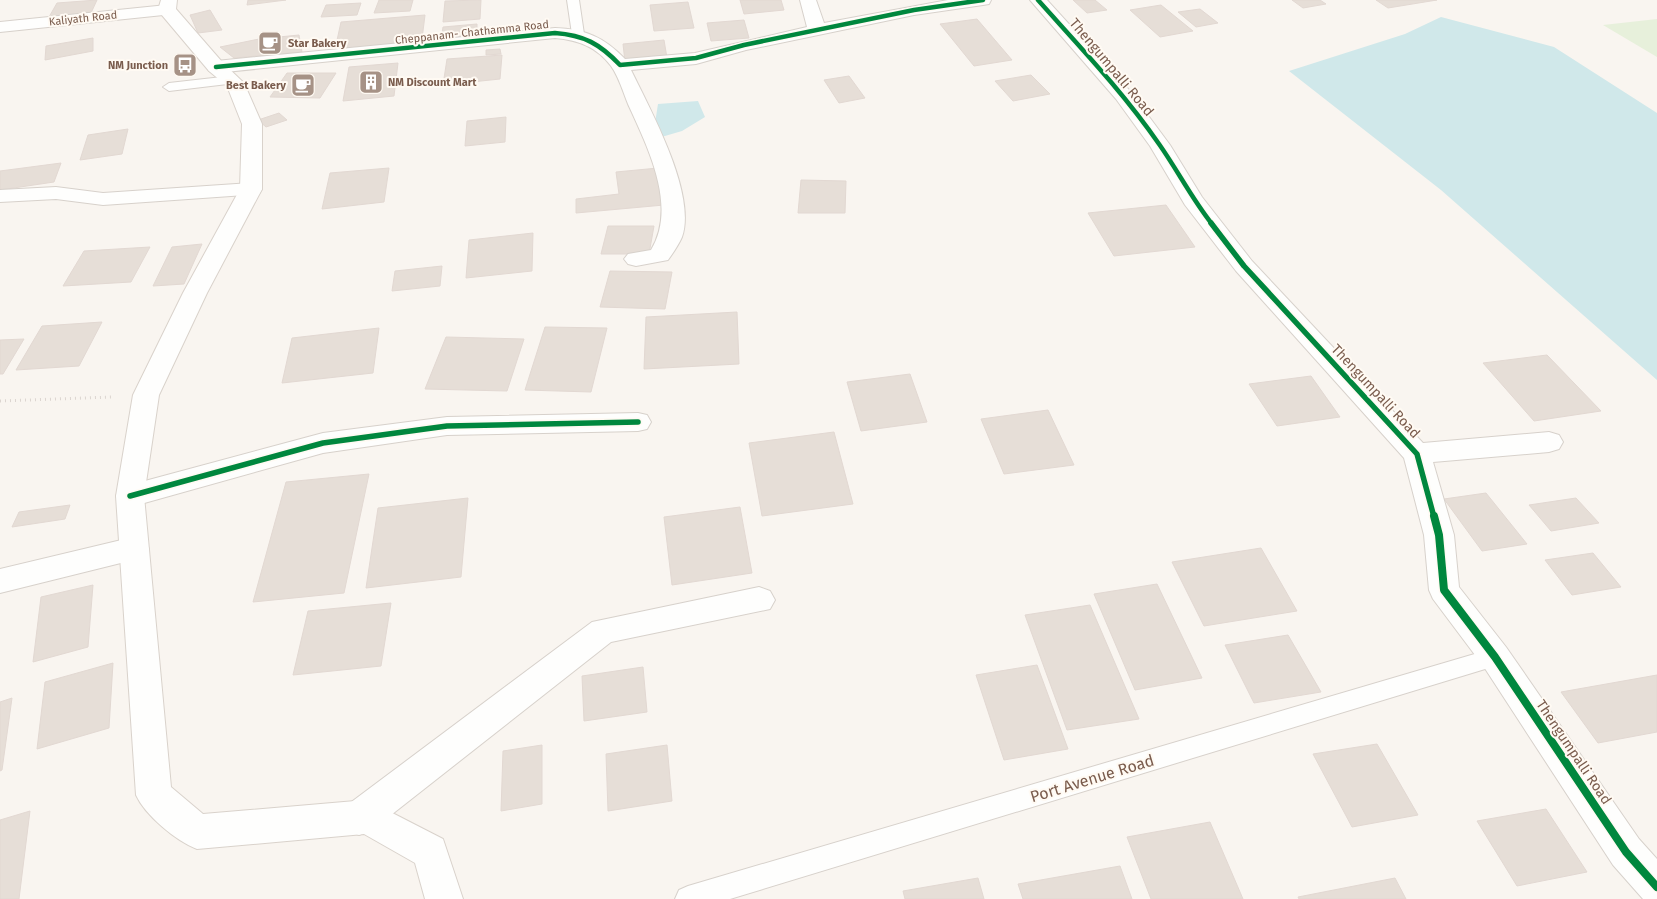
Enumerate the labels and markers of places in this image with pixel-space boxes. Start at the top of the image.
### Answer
cafe icon: Star Bakery [257,30,283,56]
place label: Star Bakery [288,37,347,50]
bus stop icon: NM Junction [172,52,198,78]
place label: NM Junction [108,59,168,72]
building icon: NM Discount Mart [358,69,384,95]
cafe icon: Best Bakery [290,72,316,98]
place label: NM Discount Mart [388,76,477,89]
place label: Best Bakery [226,79,286,92]

